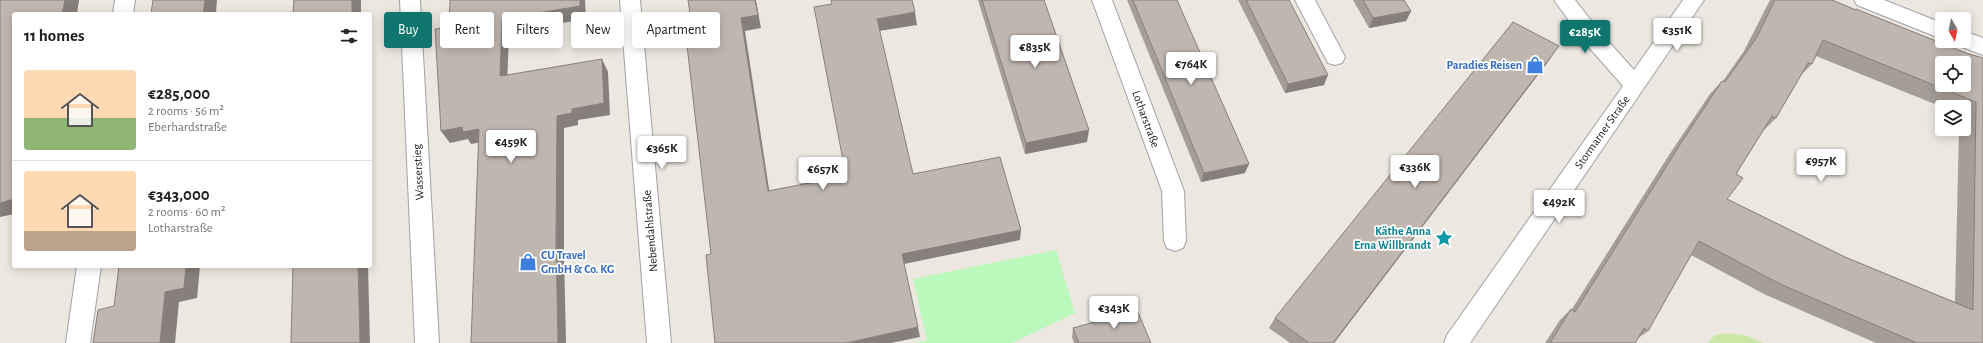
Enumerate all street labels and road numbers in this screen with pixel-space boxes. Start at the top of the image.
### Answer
street label: Lotharstraße [1130,89,1162,149]
street label: Stormarner Straße [1572,93,1632,171]
street label: Wasserstieg [411,143,425,200]
street label: Nebendahlstraße [640,190,660,272]

